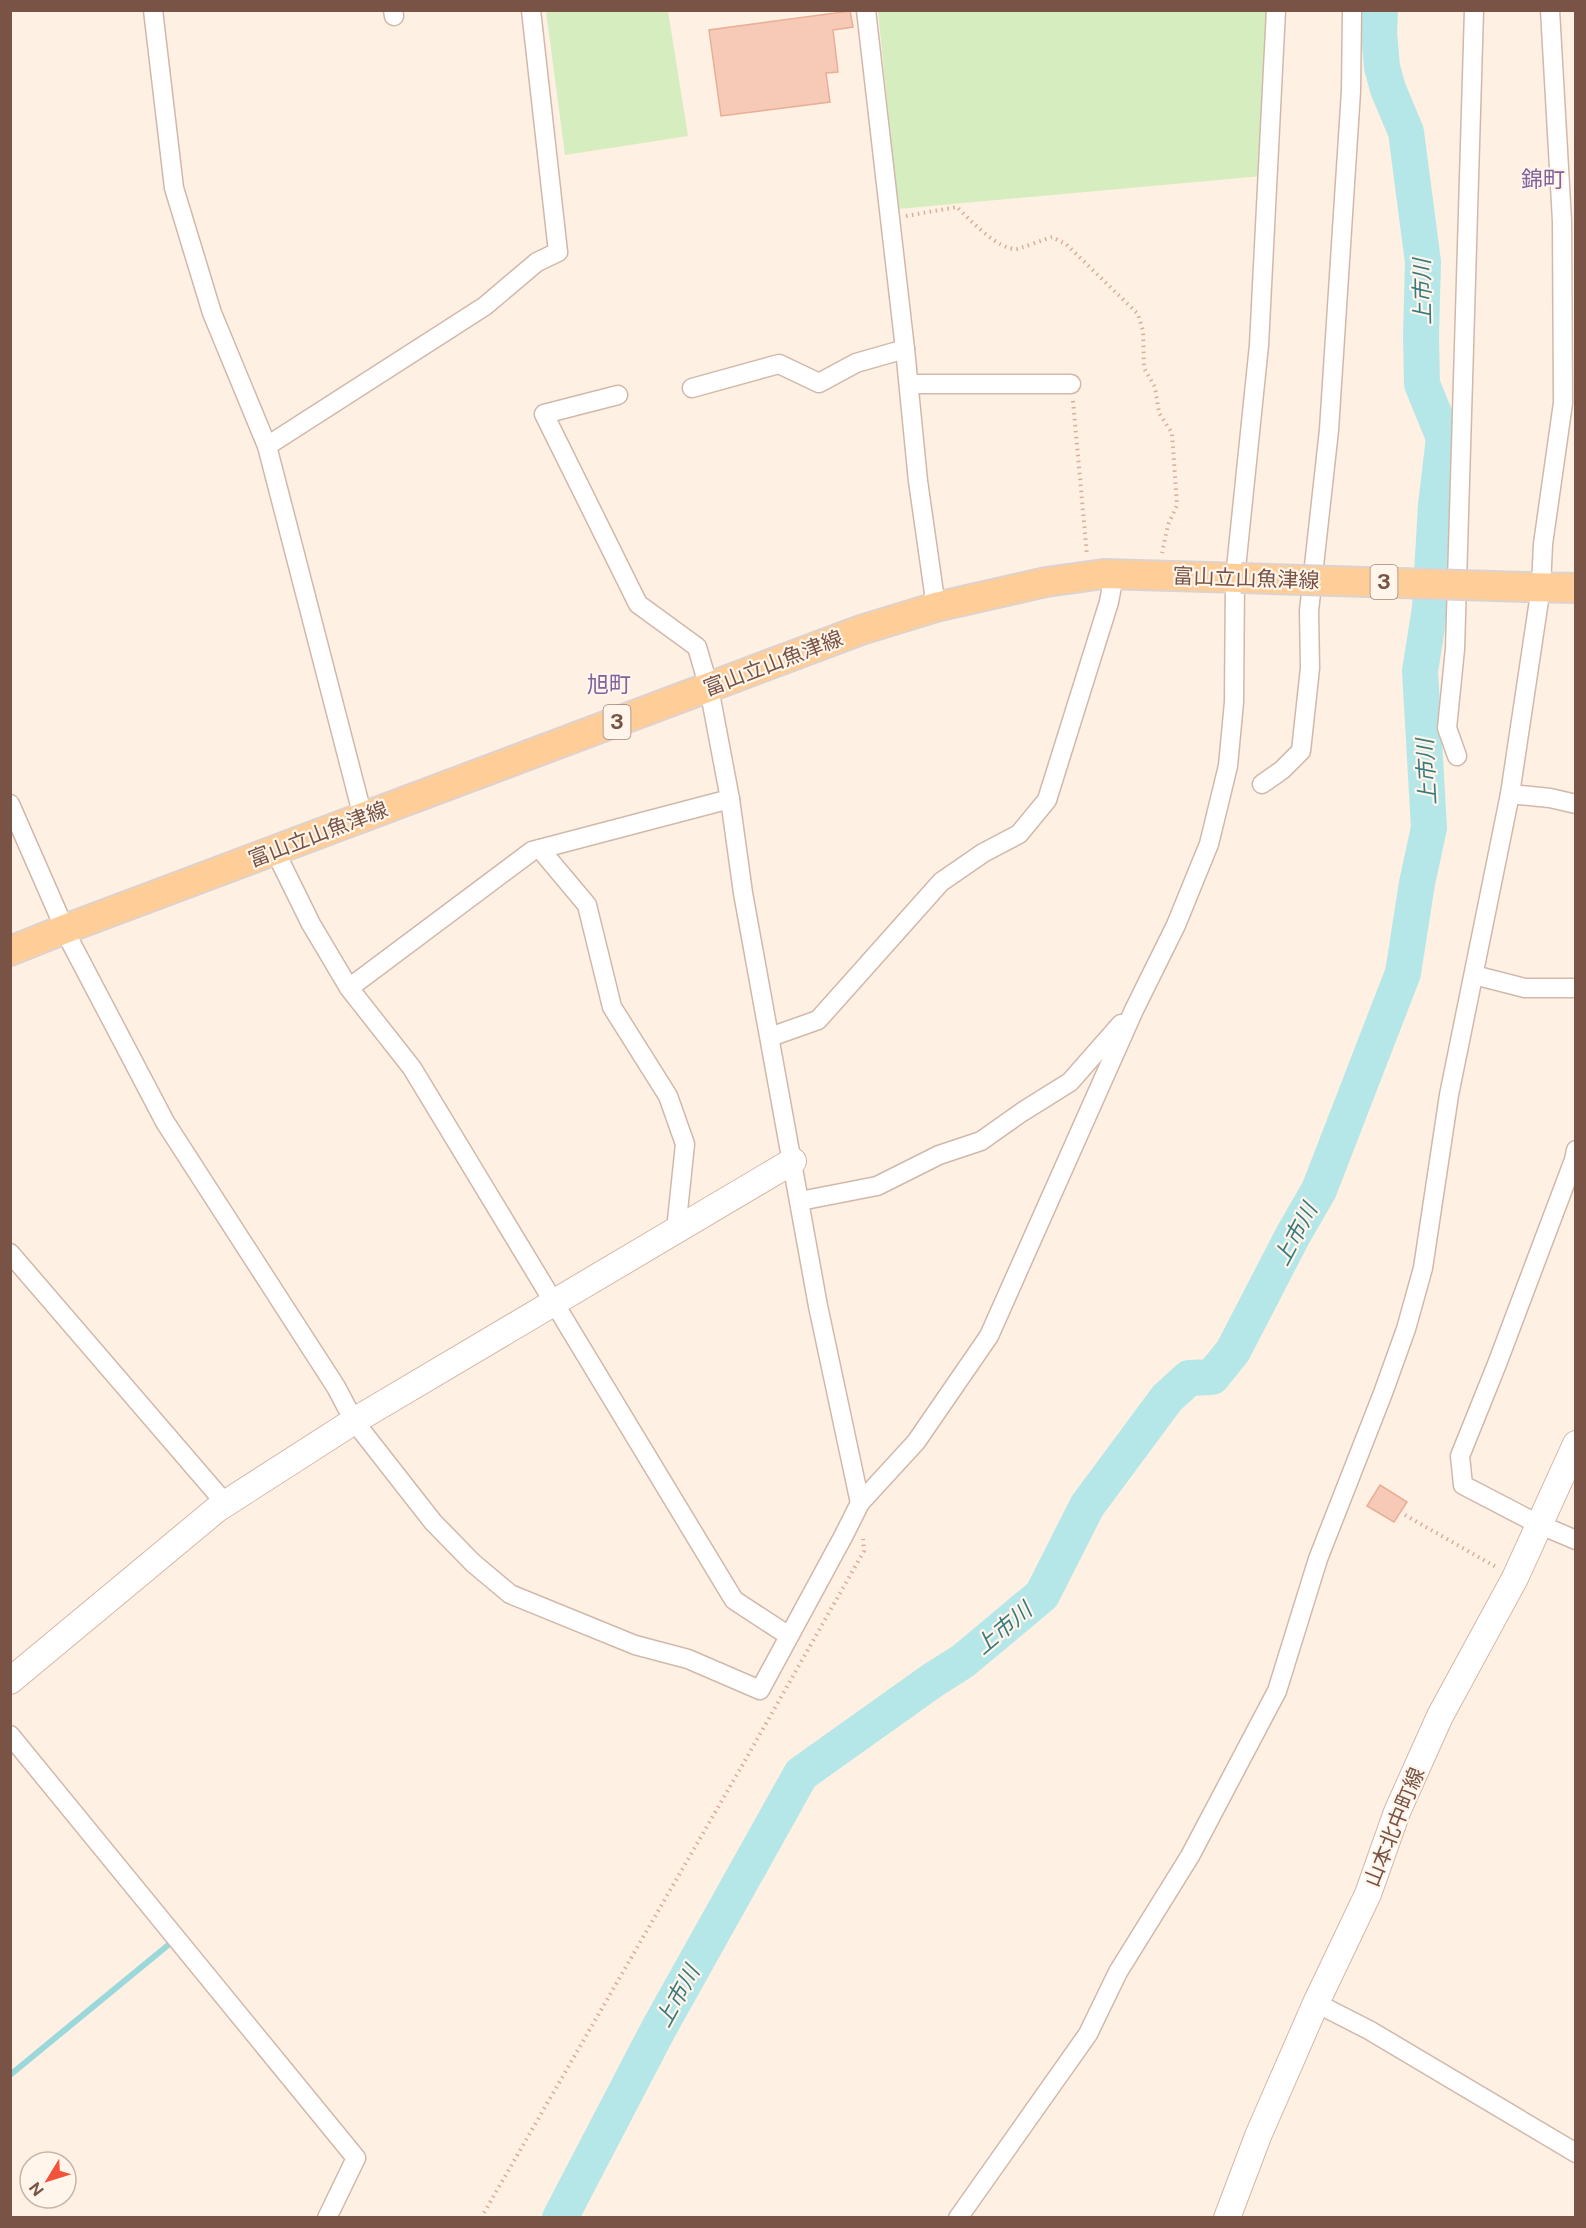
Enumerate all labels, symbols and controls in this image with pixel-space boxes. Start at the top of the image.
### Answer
district label: 錦町 [1521,166,1565,192]
water label: 上市川 [1408,257,1436,325]
street label: 富山立山魚津線 [1172,563,1320,593]
road number: 3 [1370,565,1398,599]
street label: 富山立山魚津線 [700,625,846,701]
district label: 旭町 [587,671,631,697]
road number: 3 [604,705,630,739]
water label: 上市川 [1411,736,1441,806]
street label: 富山立山魚津線 [245,796,391,872]
water label: 上市川 [1268,1197,1323,1269]
water label: 上市川 [969,1596,1038,1659]
street label: 山本北中町線 [1359,1764,1429,1890]
water label: 上市川 [650,1959,705,2031]
north arrow [18,2150,78,2210]
text: N [25,2178,48,2200]

